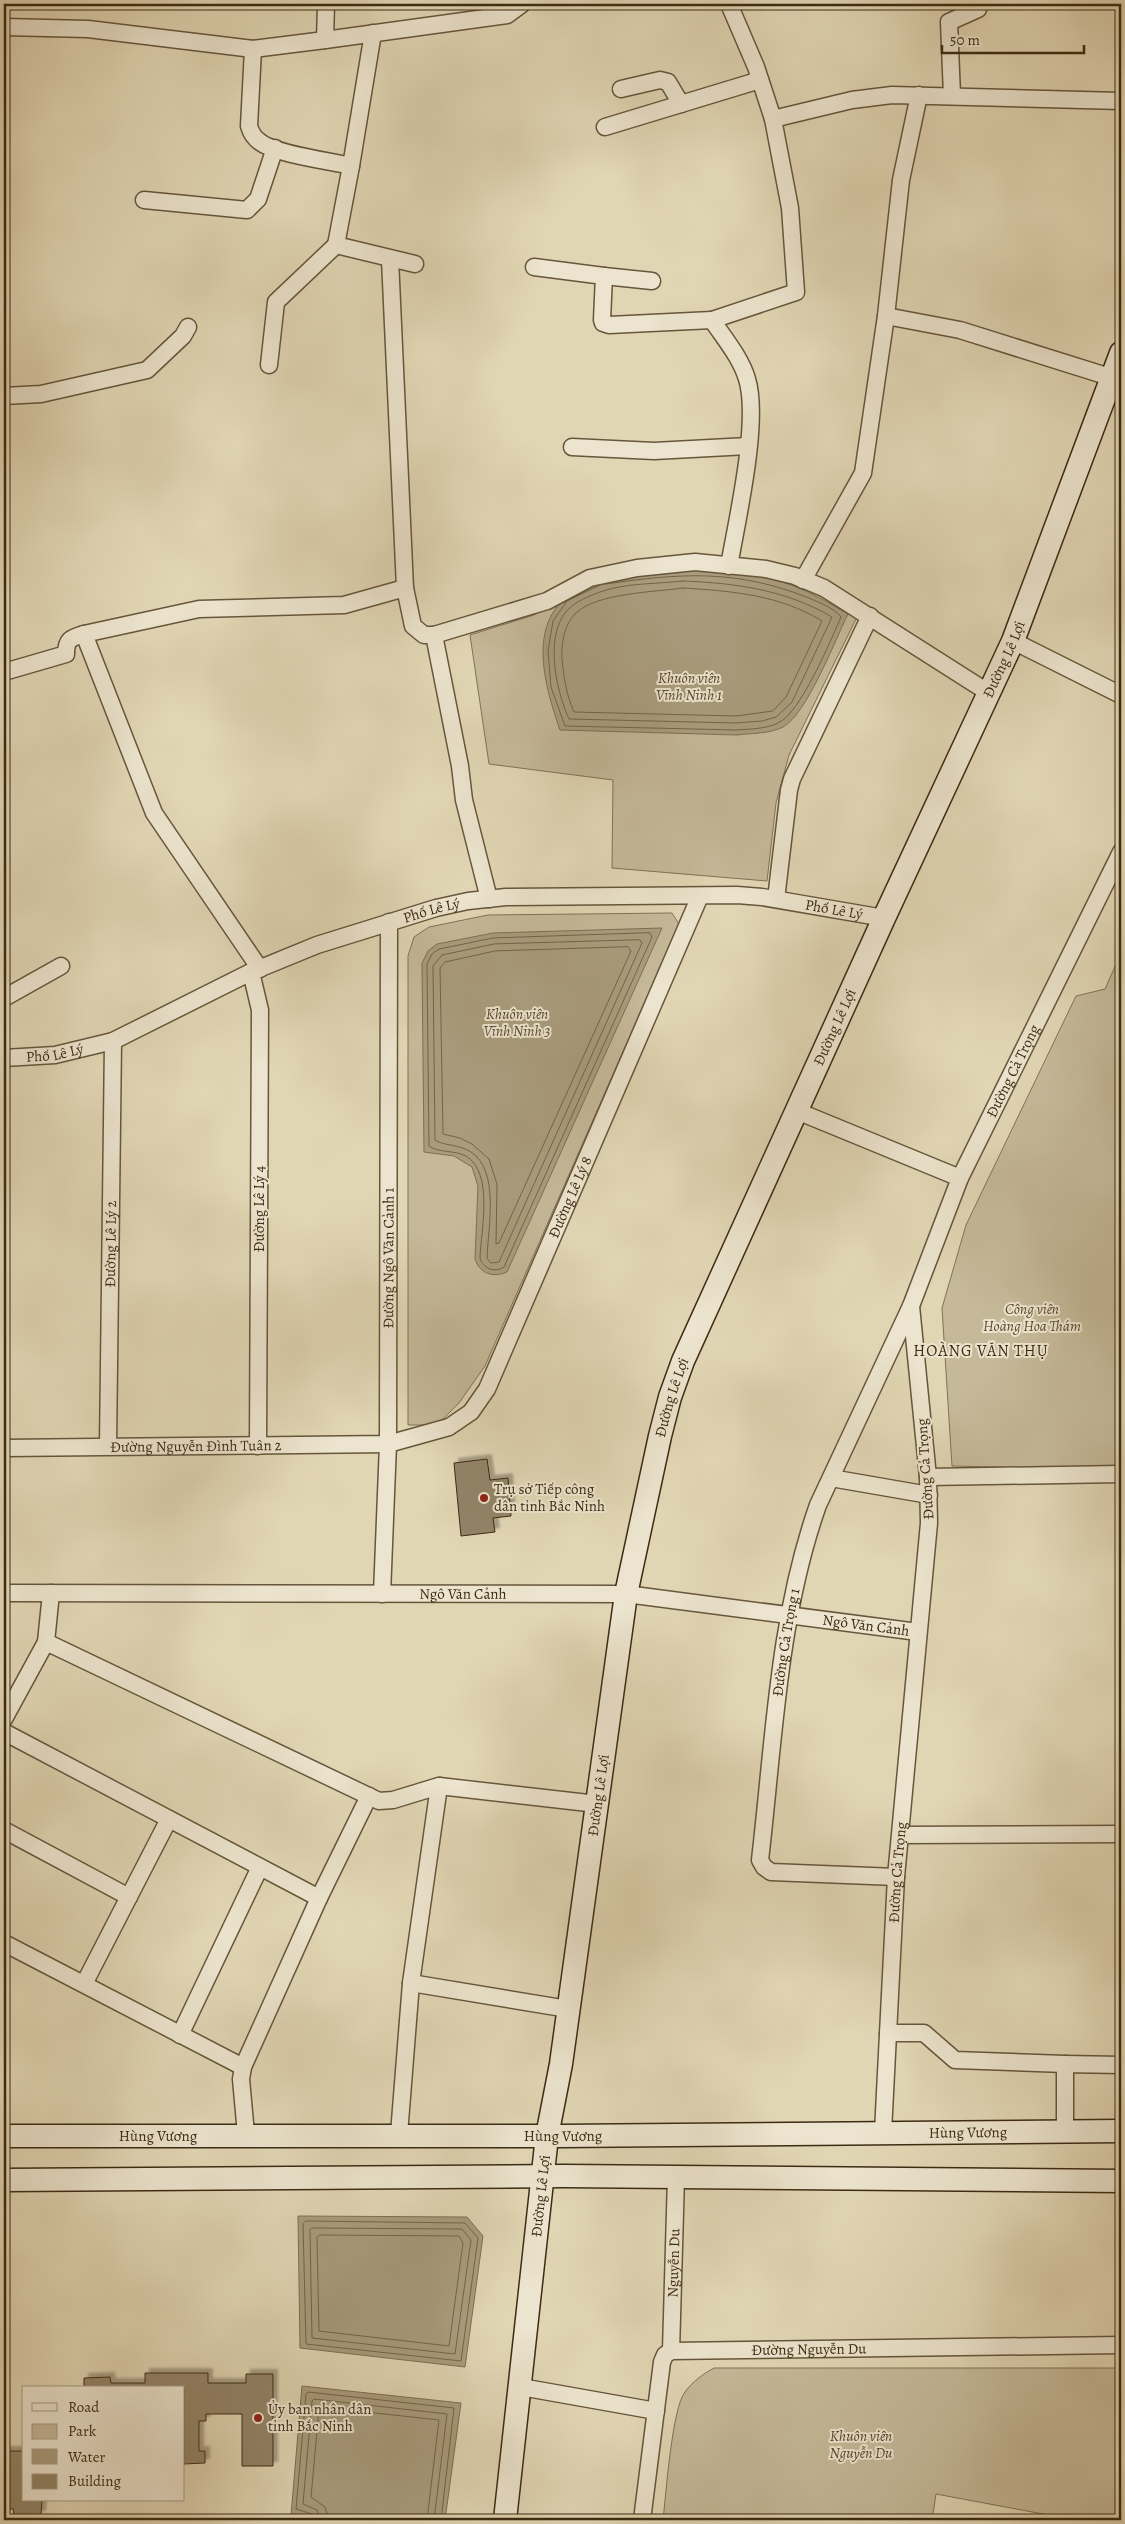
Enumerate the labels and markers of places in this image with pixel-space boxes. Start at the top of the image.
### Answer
place label: Trụ sở Tiếp công dân tỉnh Bắc Ninh [494,1479,605,1516]
marker: Trụ sở Tiếp công dân tỉnh Bắc Ninh [478,1492,490,1504]
place label: Ủy ban nhân dân tỉnh Bắc Ninh [268,2399,371,2436]
marker: Ủy ban nhân dân tỉnh Bắc Ninh [252,2412,264,2424]

